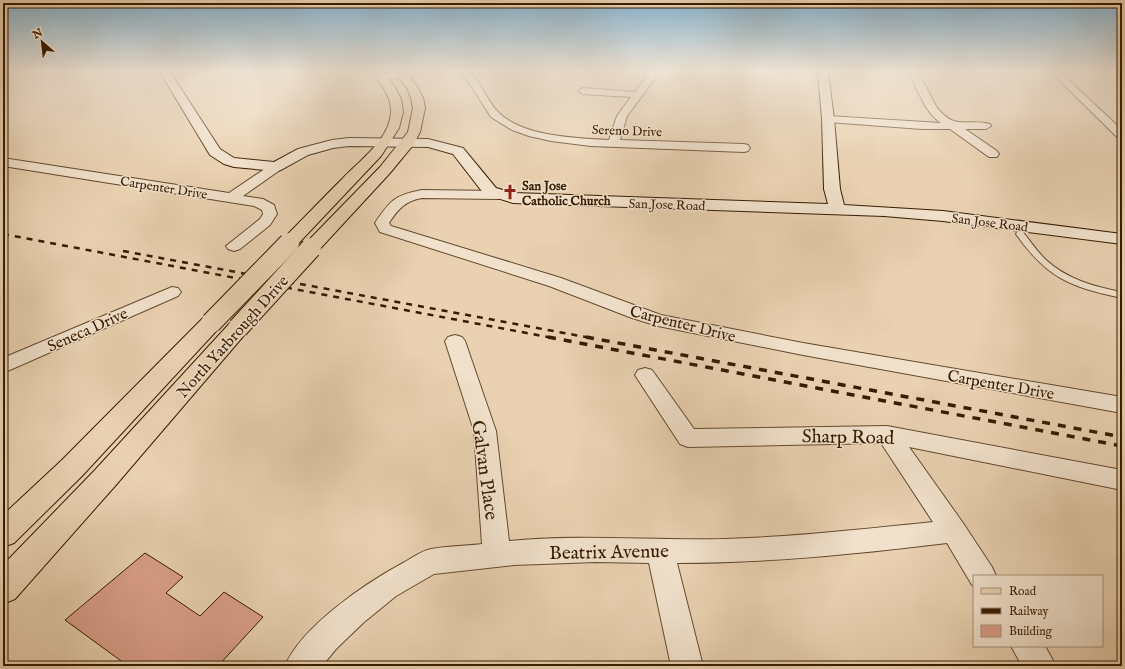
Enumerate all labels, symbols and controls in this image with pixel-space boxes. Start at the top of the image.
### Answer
north arrow [22,22,62,62]
text: N [29,25,46,43]
street label: Sereno Drive [591,122,662,141]
street label: Carpenter Drive [119,173,209,204]
place label: San Jose Catholic Church [522,178,612,210]
church icon: San Jose Catholic Church [501,183,519,201]
street label: San Jose Road [628,196,706,215]
street label: San Jose Road [951,210,1029,237]
street label: North Yarbrough Drive [173,272,294,403]
street label: Carpenter Drive [628,302,737,348]
street label: Seneca Drive [44,304,131,357]
street label: Carpenter Drive [946,367,1056,405]
street label: Galvan Place [465,419,503,522]
street label: Sharp Road [802,425,895,451]
street label: Beatrix Avenue [549,540,669,566]
legend [973,575,1103,647]
text: Road [1009,584,1037,599]
text: Railway [1009,604,1048,619]
text: Building [1009,624,1053,639]

